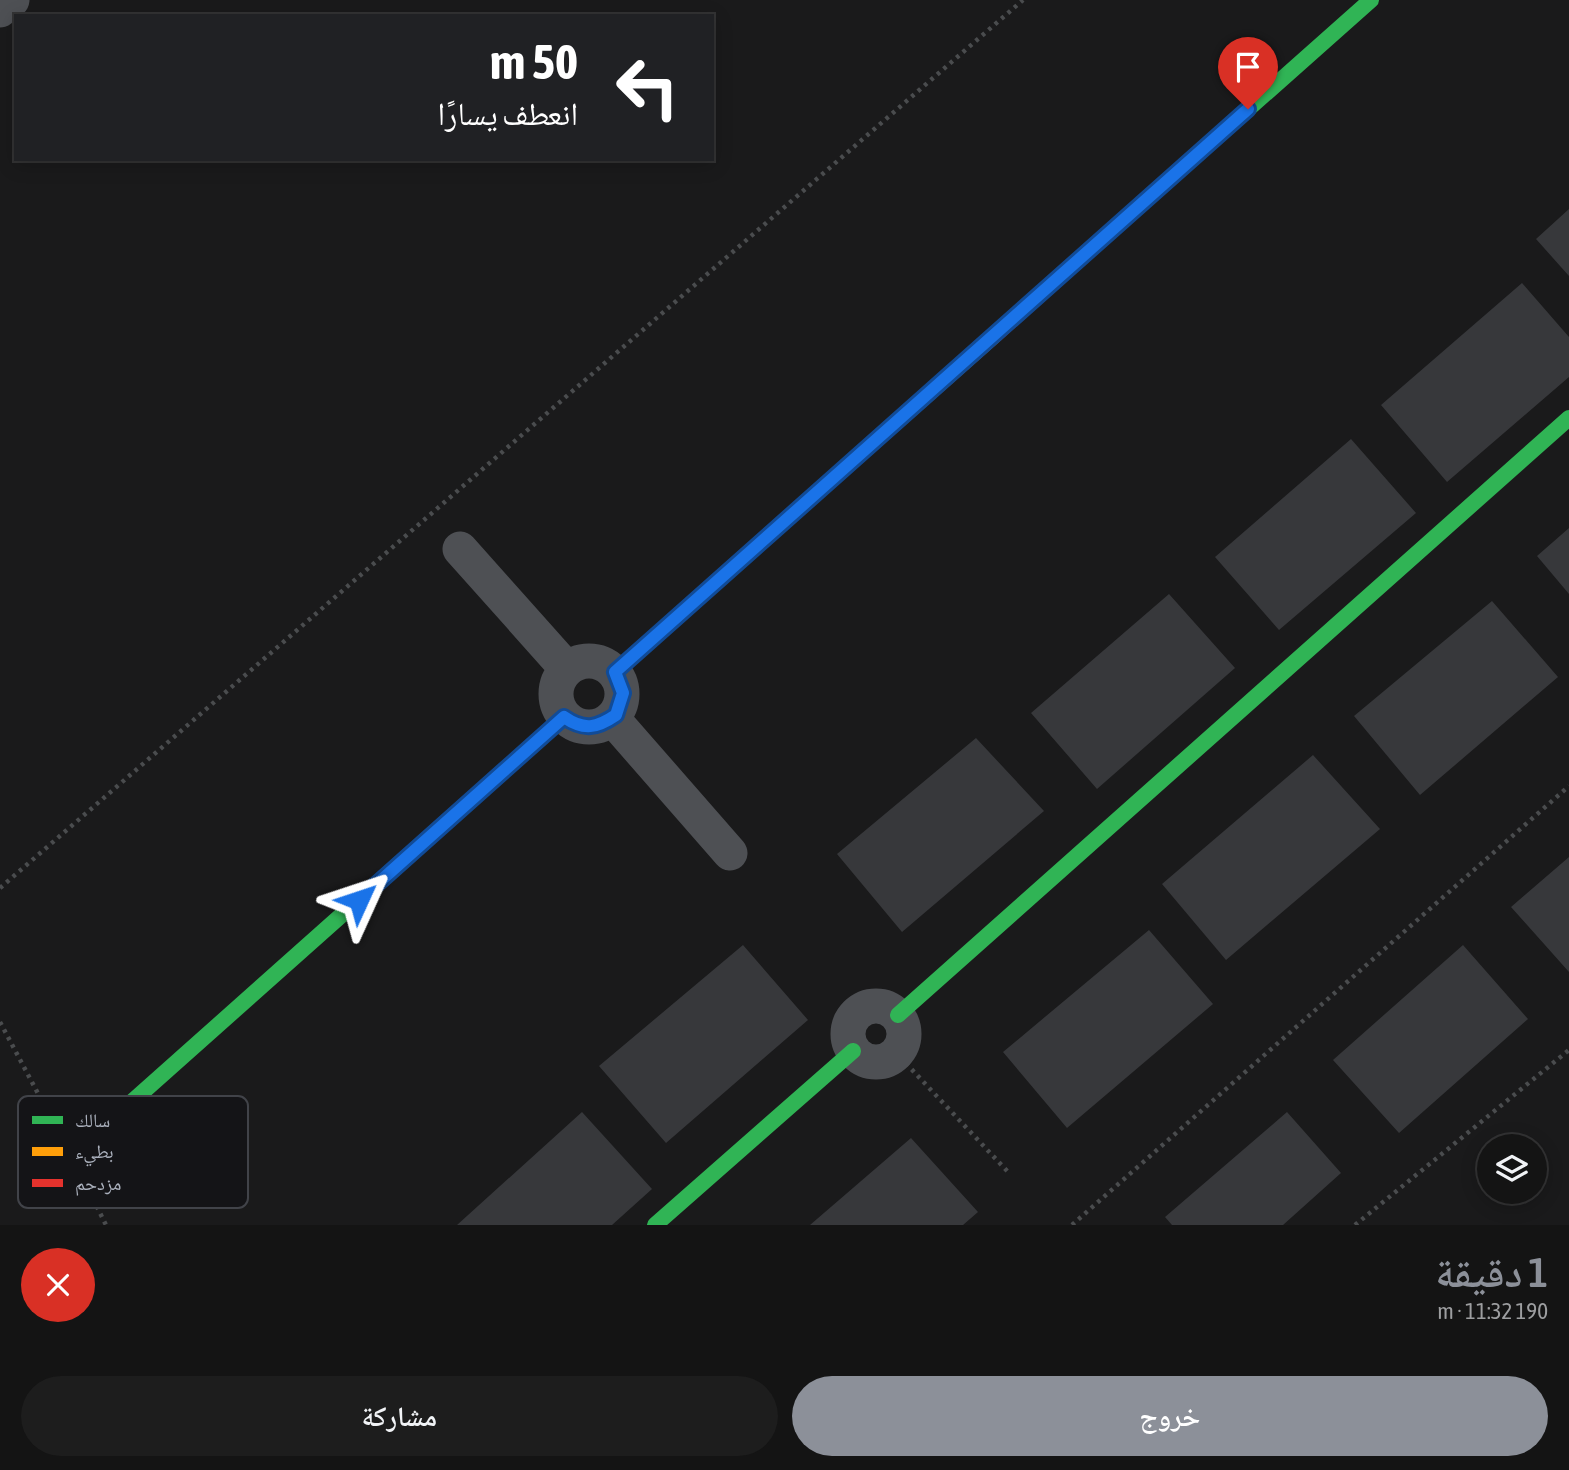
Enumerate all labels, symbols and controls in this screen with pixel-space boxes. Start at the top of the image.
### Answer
text: 50 m [490,33,578,89]
pin [1218,37,1278,109]
icon: left [602,42,693,133]
icon: arrive [1229,48,1267,86]
text: انعطف يسارًا [437,95,578,132]
position arrow [322,863,396,937]
legend [18,1096,248,1208]
text: سالك [75,1109,110,1131]
map controls [1477,1134,1547,1204]
button: layers [1477,1134,1547,1204]
text: بطيء [75,1140,114,1167]
text: مزدحم [75,1172,121,1196]
button: close [21,1248,95,1322]
text: 1 دقيقة [1435,1248,1548,1296]
text: 190 m · 11:32 [1437,1298,1548,1324]
button: مشاركة [21,1376,778,1456]
button: خروج [792,1376,1548,1456]

